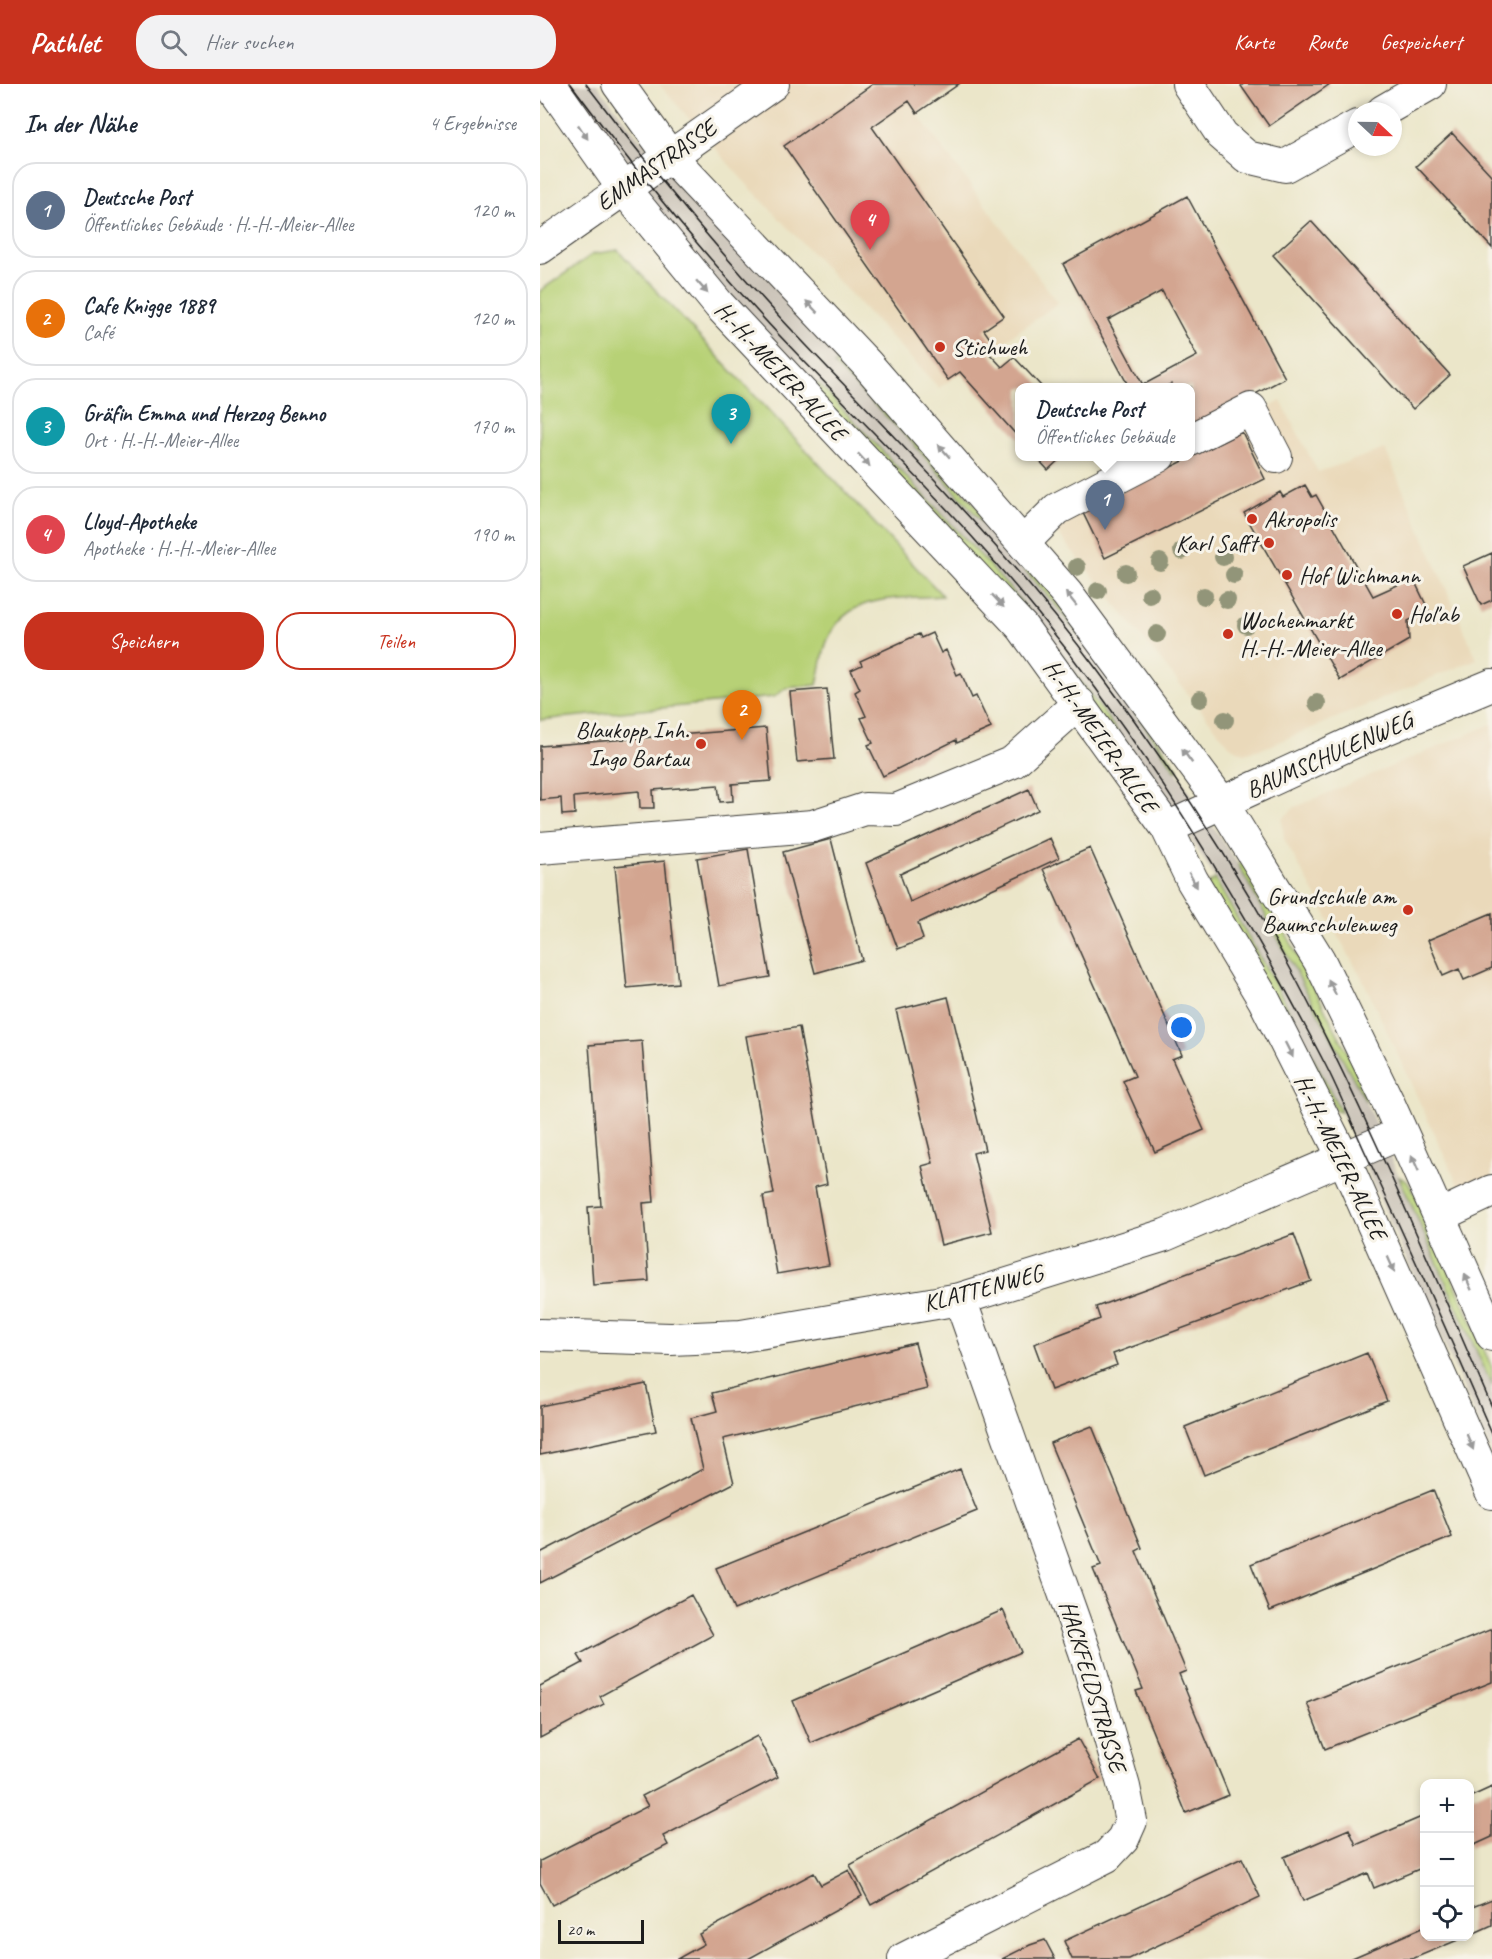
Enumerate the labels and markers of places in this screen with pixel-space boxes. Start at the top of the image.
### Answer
pin: 4 [850,200,890,250]
place label: Stichweh [952,332,1028,362]
marker: Stichweh [933,340,947,354]
pin: 3 [712,394,750,444]
pin: 1 [1086,480,1124,530]
place label: Akropolis [1264,504,1338,534]
marker: Akropolis [1245,512,1259,526]
place label: Karl Safft [1176,528,1260,558]
marker: Karl Safft [1262,536,1276,550]
place label: Hof Wichmann [1299,560,1421,590]
marker: Hof Wichmann [1280,568,1294,582]
place label: Hol'ab [1409,599,1460,629]
place label: Wochenmarkt H.-H.-Meier-Allee [1240,605,1384,663]
marker: Hol'ab [1390,607,1404,621]
marker: Wochenmarkt H.-H.-Meier-Allee [1221,627,1235,641]
pin: 2 [722,690,762,740]
place label: Blaukopp Inh. Ingo Bartau [576,715,691,773]
marker: Blaukopp Inh. Ingo Bartau [694,737,708,751]
place label: Grundschule am Baumschulenweg [1262,881,1398,939]
marker: Grundschule am Baumschulenweg [1401,903,1415,917]

